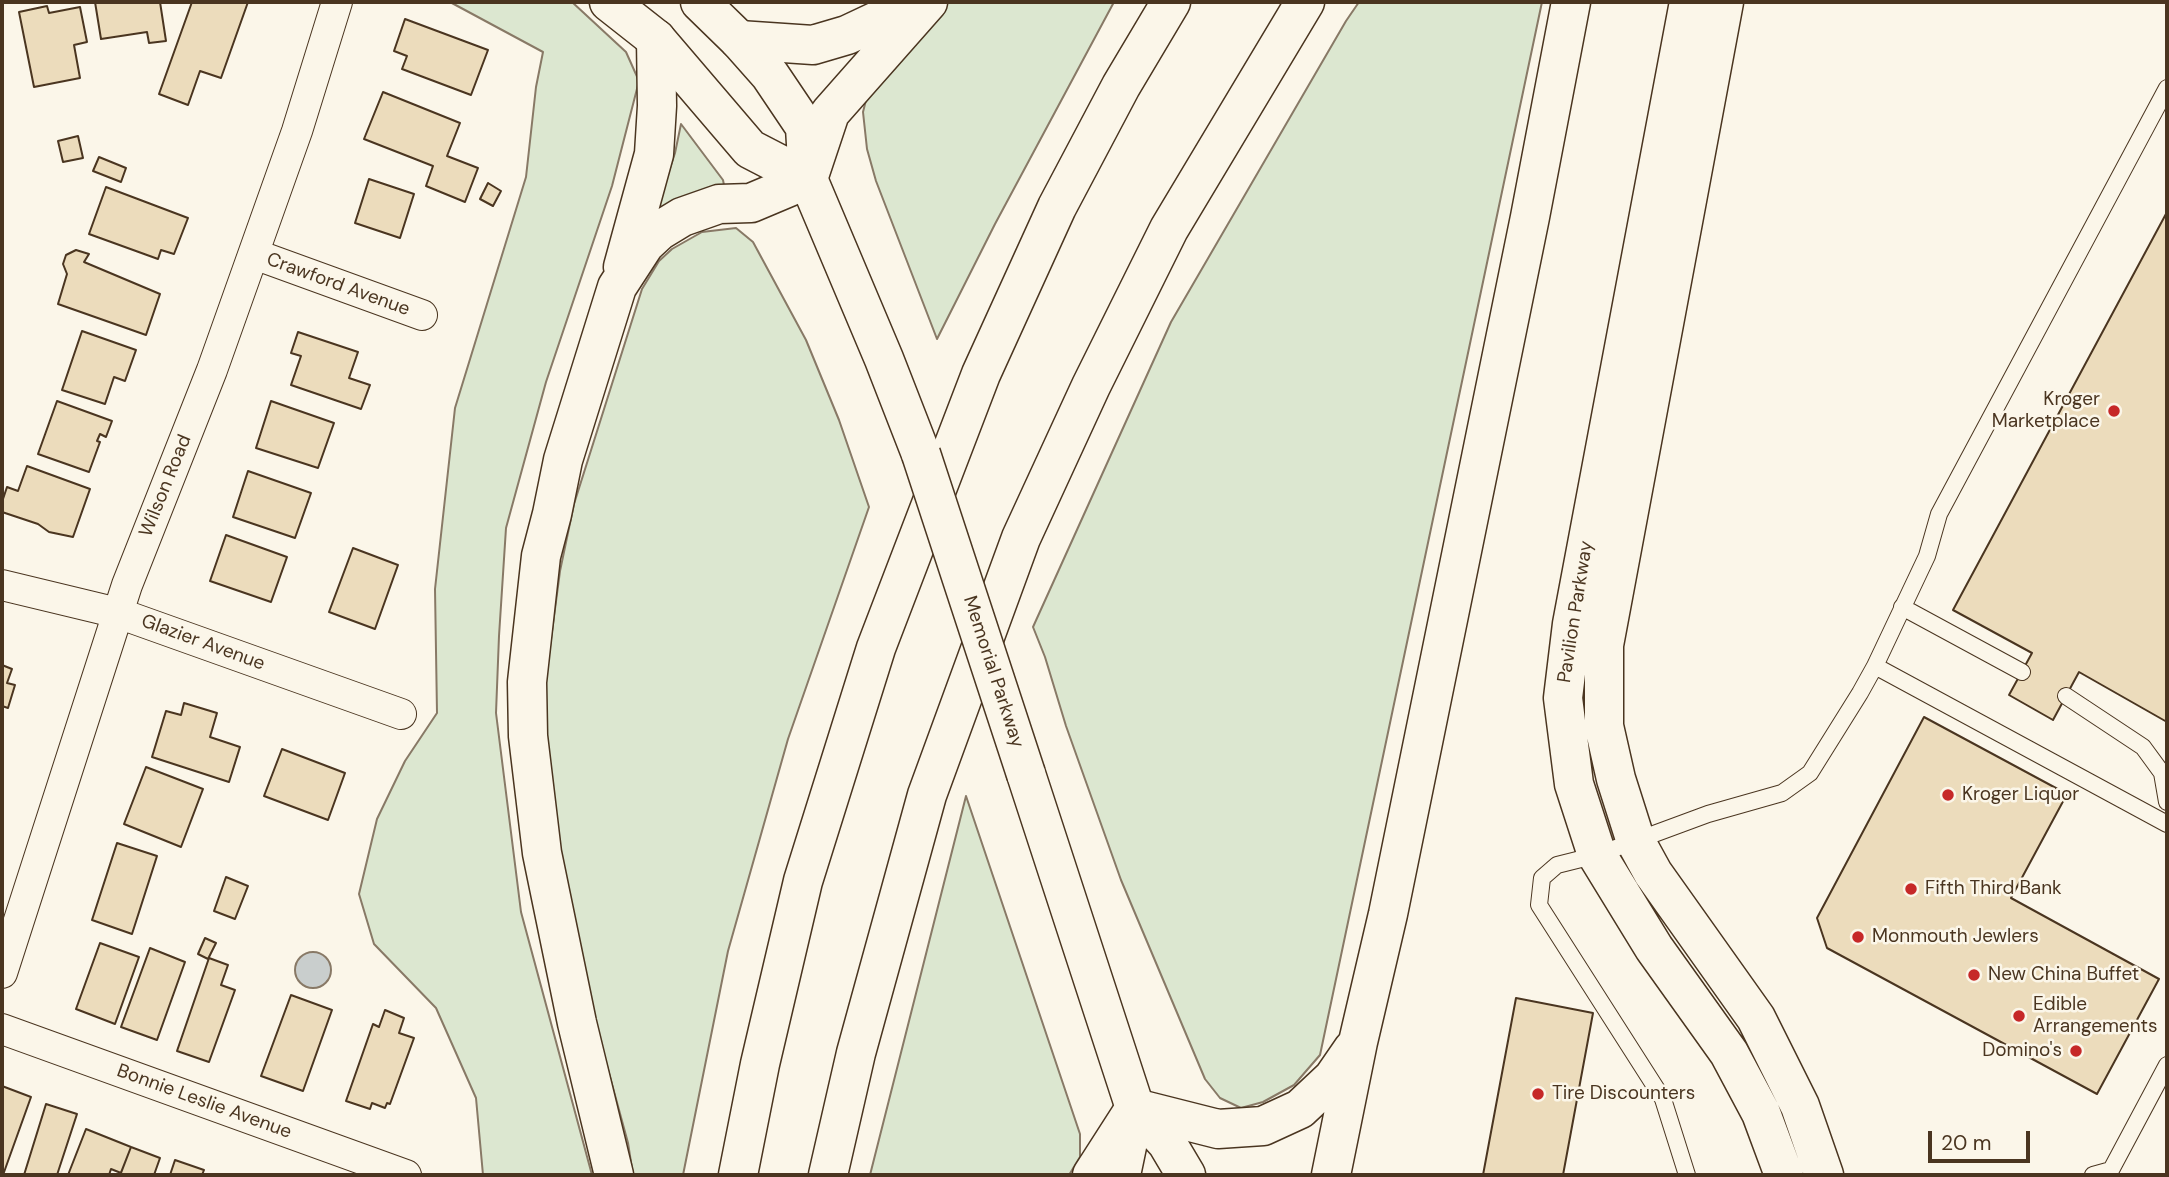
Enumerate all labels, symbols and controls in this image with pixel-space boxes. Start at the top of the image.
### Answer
street label: Crawford Avenue [263,248,413,322]
place label: Kroger Marketplace [1992,389,2100,433]
marker: Kroger Marketplace [2106,403,2122,419]
street label: Wilson Road [135,432,197,540]
street label: Pavilion Parkway [1554,539,1598,685]
street label: Memorial Parkway [958,593,1028,751]
street label: Glazier Avenue [138,610,268,676]
place label: Kroger Liquor [1962,784,2079,806]
marker: Kroger Liquor [1940,787,1956,803]
place label: Fifth Third Bank [1925,878,2062,900]
marker: Fifth Third Bank [1903,881,1919,897]
place label: Monmouth Jewlers [1872,926,2039,948]
marker: Monmouth Jewlers [1850,929,1866,945]
place label: New China Buffet [1988,964,2139,986]
marker: New China Buffet [1966,967,1982,983]
place label: Edible Arrangements [2033,994,2158,1038]
marker: Edible Arrangements [2011,1008,2027,1024]
place label: Domino's [1982,1040,2062,1062]
marker: Domino's [2068,1043,2084,1059]
street label: Bonnie Leslie Avenue [114,1060,294,1144]
place label: Tire Discounters [1552,1083,1695,1105]
marker: Tire Discounters [1530,1086,1546,1102]
scale bar [1931,1118,2032,1162]
text: 20 m [1941,1129,1992,1157]

